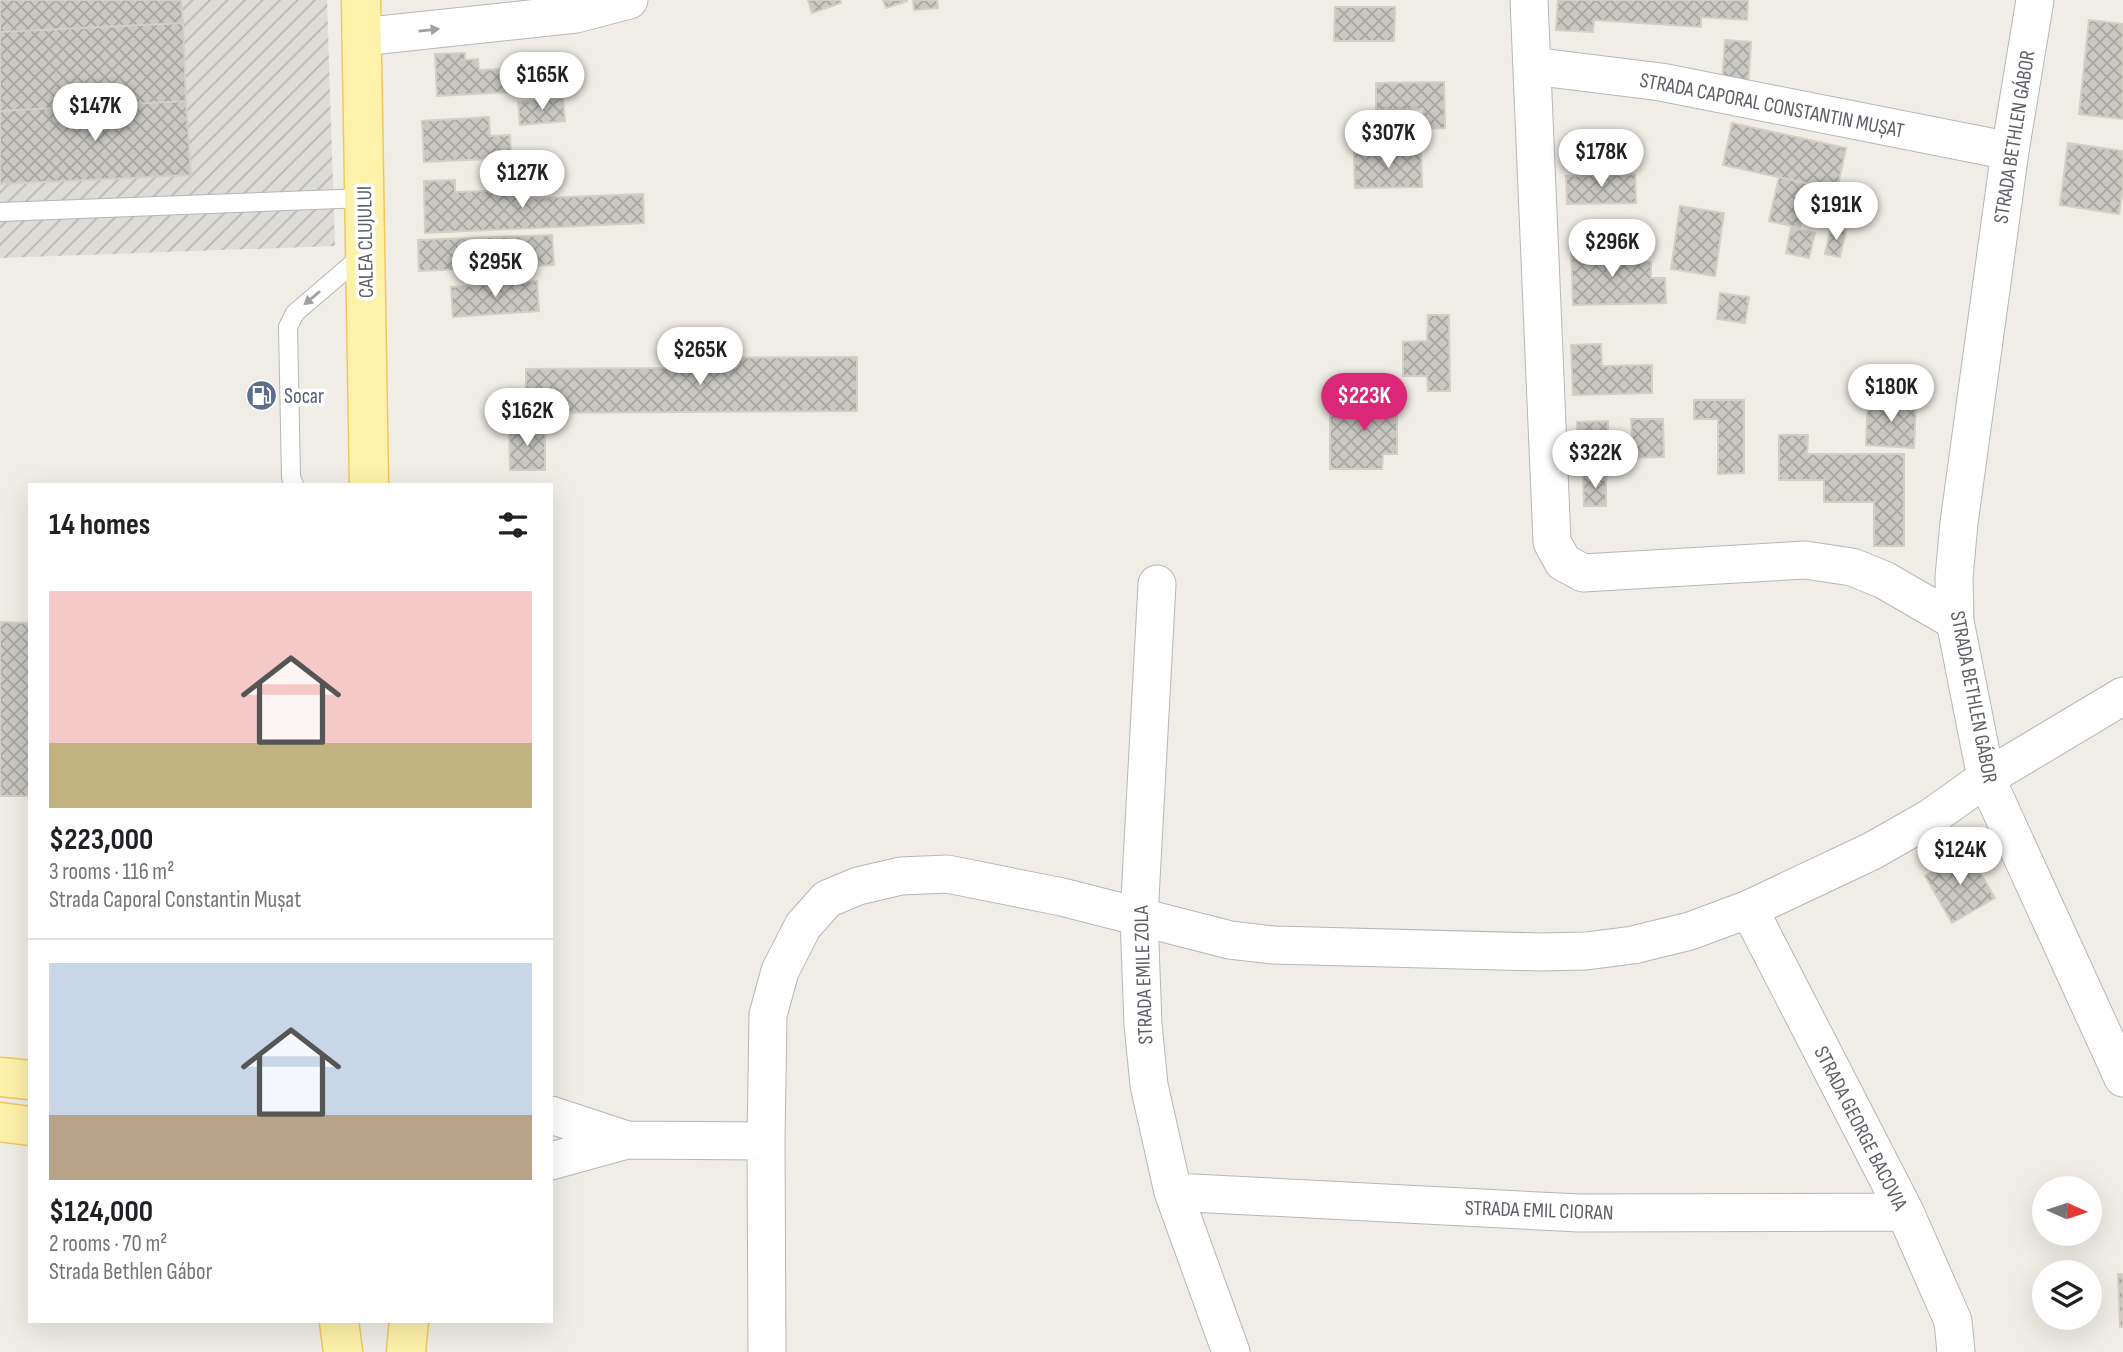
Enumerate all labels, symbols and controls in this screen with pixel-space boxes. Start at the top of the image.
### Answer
one-way arrow [418,24,440,35]
street label: STRADA BETHLEN GÁBOR [1988,48,2041,225]
pin: $165K [493,52,591,112]
text: $165K [515,61,569,89]
street label: STRADA CAPORAL CONSTANTIN MUȘAT [1638,68,1907,144]
pin: $147K [46,83,144,143]
text: $147K [69,92,121,120]
pin: $307K [1339,110,1437,170]
text: $307K [1361,119,1415,147]
pin: $178K [1552,130,1650,189]
text: $178K [1575,138,1627,166]
pin: $127K [473,150,571,210]
text: $127K [496,159,548,187]
pin: $191K [1787,182,1885,242]
street label: CALEA CLUJULUI [352,186,379,298]
text: $191K [1810,191,1862,219]
pin: $296K [1563,219,1661,279]
text: $296K [1585,228,1639,256]
pin: $295K [446,240,544,299]
text: $295K [468,248,522,276]
one-way arrow [304,290,321,305]
pin: $265K [651,328,749,387]
text: $265K [673,336,727,364]
pin: $180K [1842,364,1940,424]
text: $180K [1864,373,1918,401]
pin: $223K [1315,374,1413,433]
fuel station icon: Socar [244,379,278,413]
text: $223K [1337,382,1391,410]
place label: Socar [284,384,324,409]
pin: $162K [478,388,576,448]
text: $162K [500,397,554,425]
pin: $322K [1546,430,1644,490]
text: $322K [1568,439,1622,467]
icon: filters [494,506,532,544]
text: 14 homes [49,507,150,543]
street label: STRADA BETHLEN GÁBOR [1945,609,2003,786]
icon: home [228,637,354,763]
text: $223,000 [49,822,153,858]
pin: $124K [1911,828,2009,887]
text: $124K [1933,836,1987,864]
text: 3 rooms · 116 m² [49,858,174,886]
text: Strada Caporal Constantin Mușat [49,886,301,914]
street label: STRADA EMILE ZOLA [1129,904,1158,1045]
icon: home [228,1009,354,1135]
street label: STRADA GEORGE BACOVIA [1808,1042,1913,1215]
north arrow [2032,1176,2102,1246]
map controls [2032,1176,2102,1330]
text: $124,000 [49,1194,153,1230]
street label: STRADA EMIL CIORAN [1464,1195,1614,1226]
text: 2 rooms · 70 m² [49,1230,167,1258]
text: Strada Bethlen Gábor [49,1258,212,1286]
button: layers [2032,1260,2102,1330]

